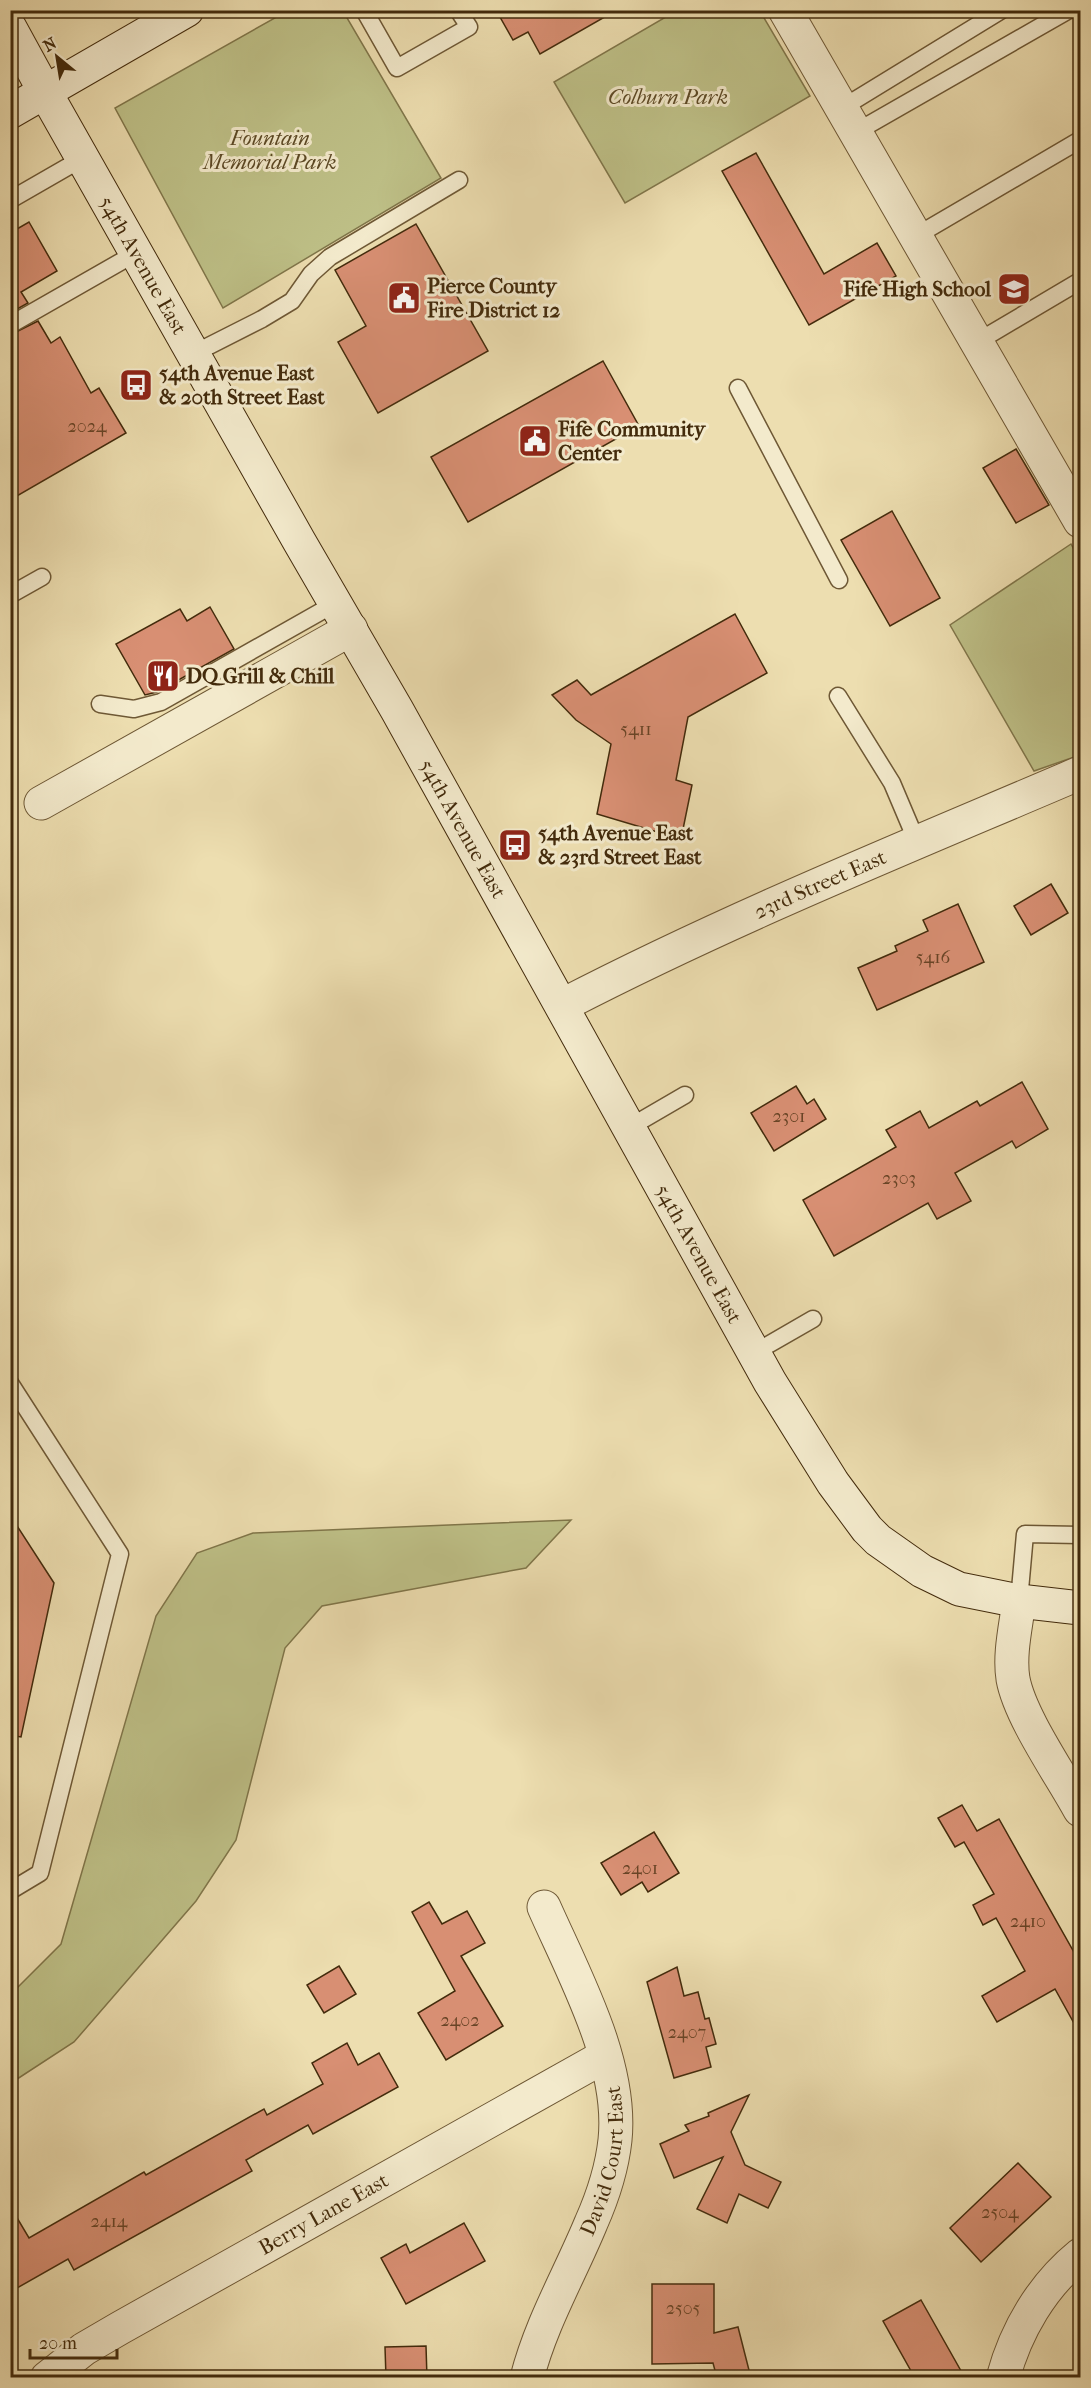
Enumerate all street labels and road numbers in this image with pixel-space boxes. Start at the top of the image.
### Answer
street label: 54th Avenue East [94,192,192,339]
street label: 54th Avenue East [415,755,511,903]
street label: 23rd Street East [750,845,890,924]
street label: 54th Avenue East [651,1180,747,1328]
street label: David Court East [575,2084,628,2239]
street label: Berry Lane East [254,2168,393,2260]

